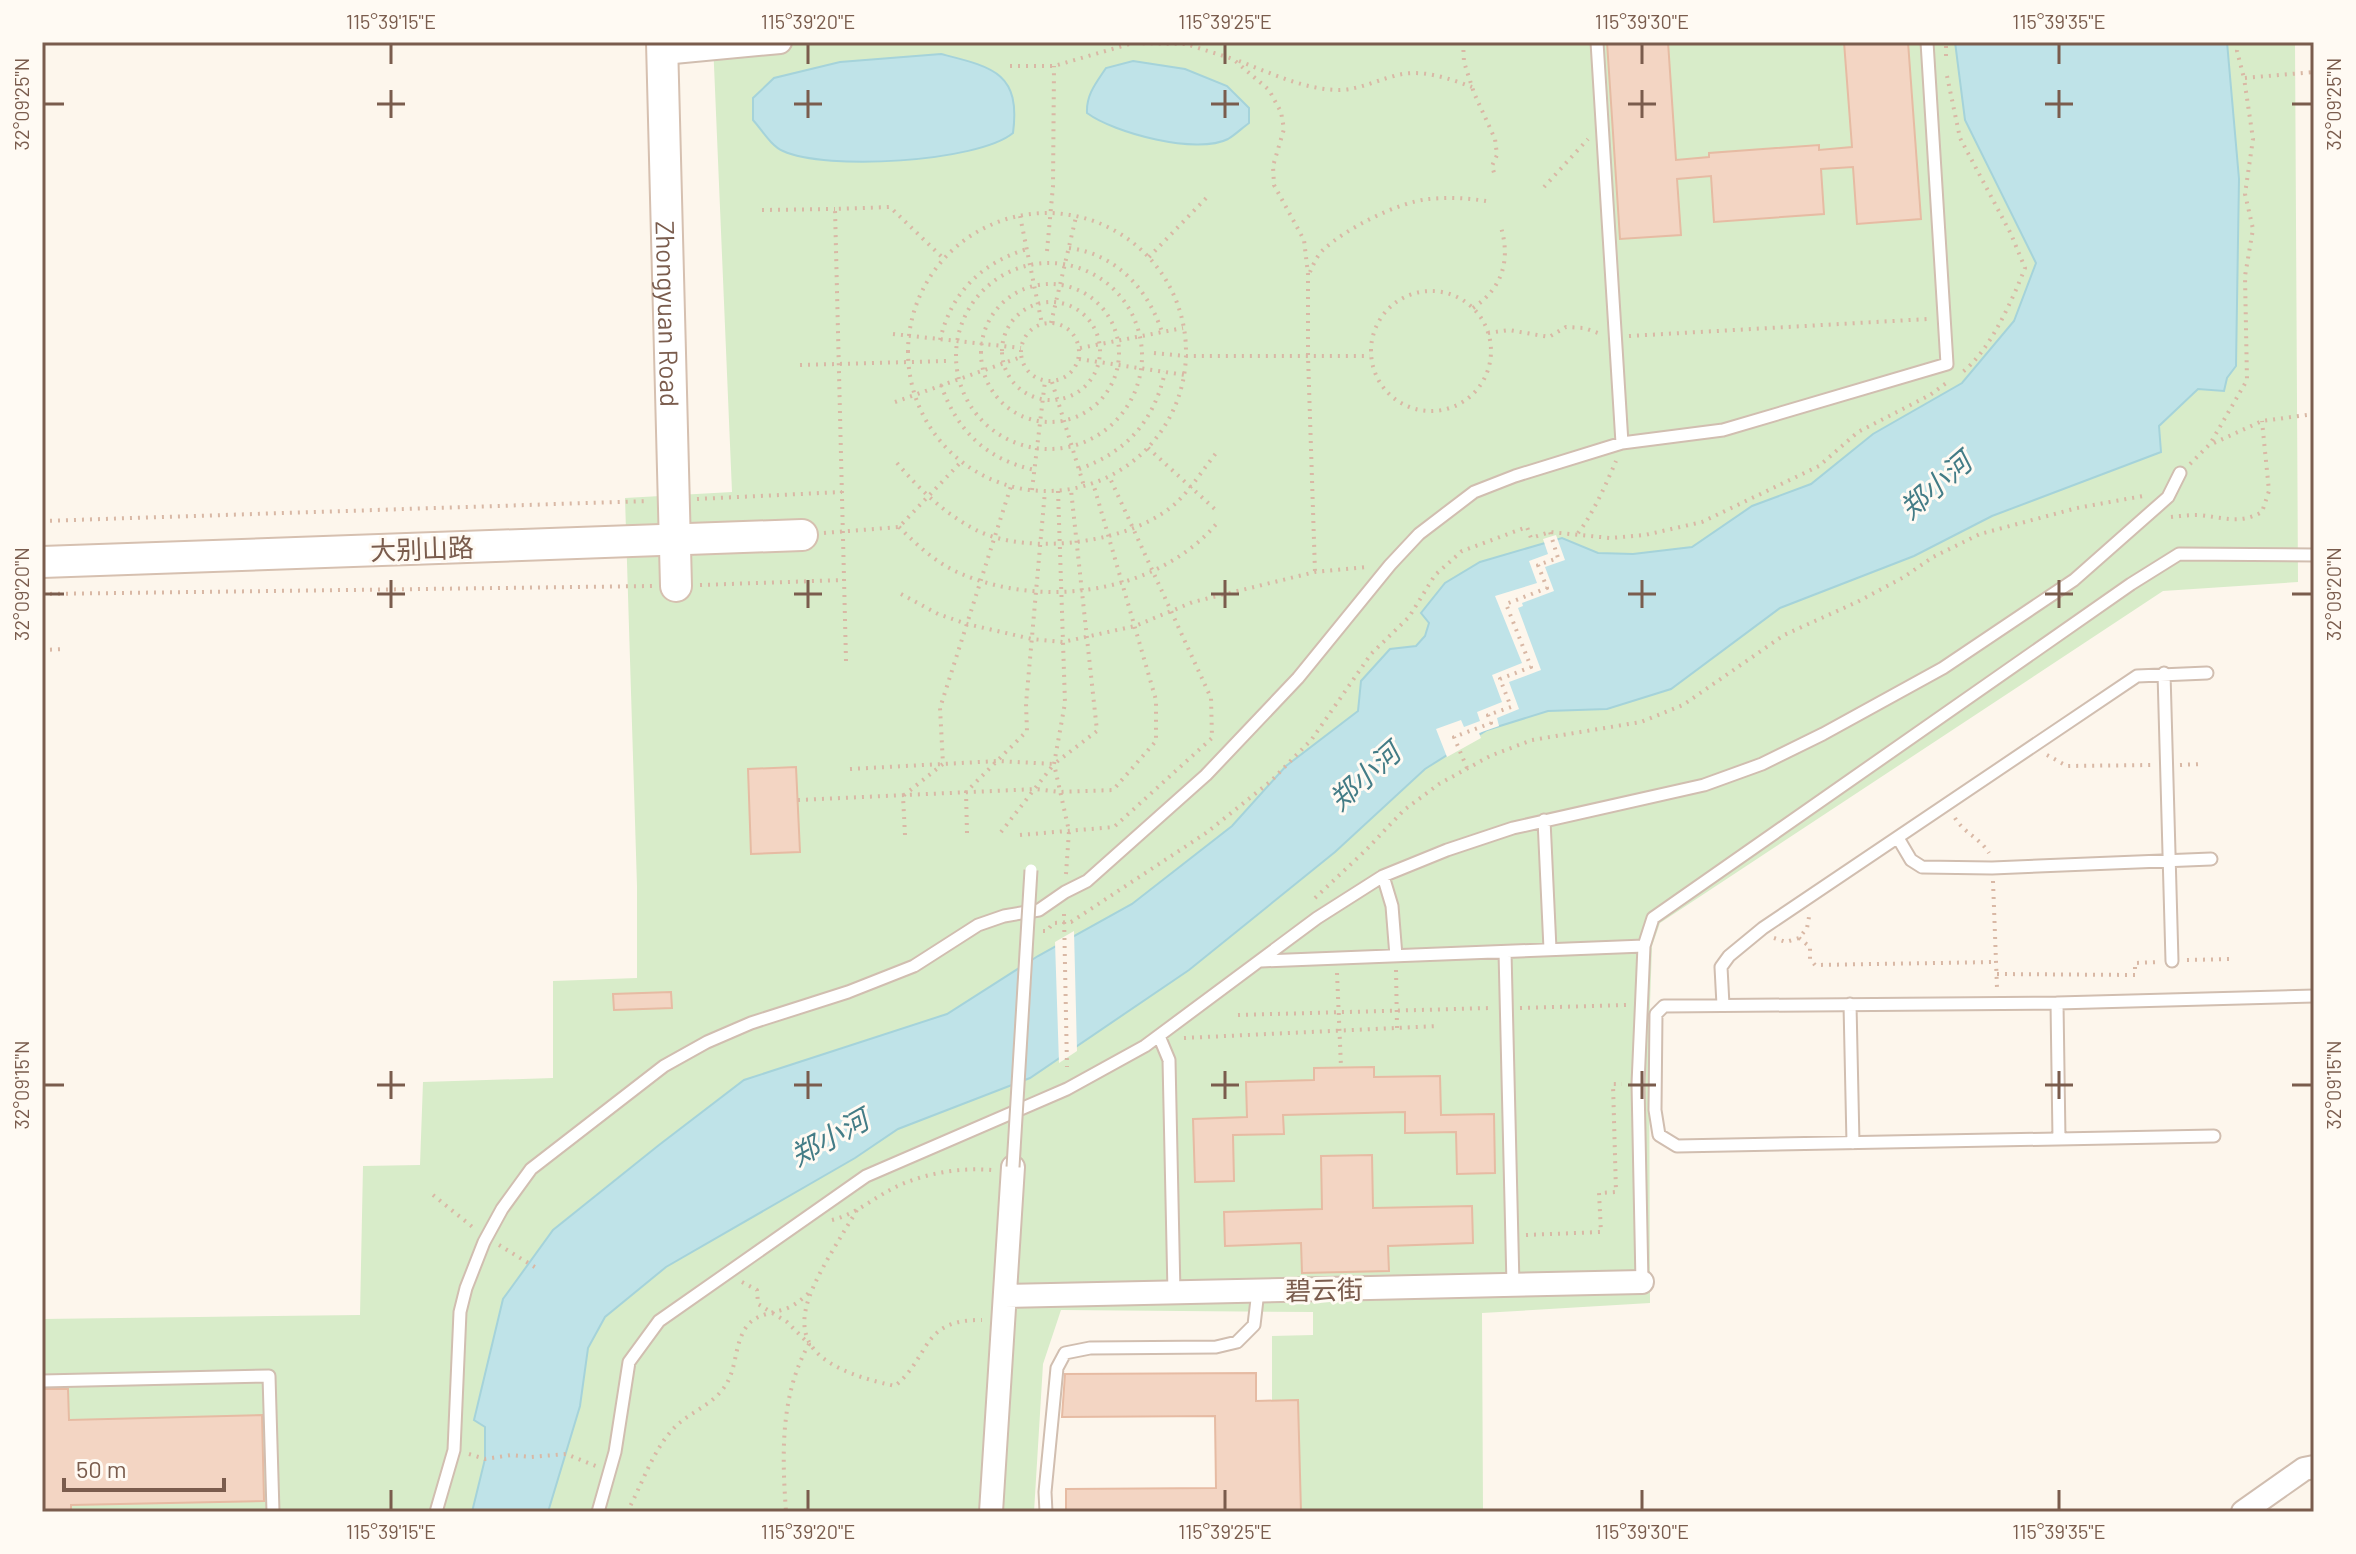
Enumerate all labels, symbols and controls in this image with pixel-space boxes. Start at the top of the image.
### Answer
text: 115°39'15"E [346,9,436,33]
text: 115°39'20"E [761,9,855,33]
text: 115°39'25"E [1178,9,1272,33]
text: 115°39'30"E [1595,9,1689,33]
text: 115°39'35"E [2012,9,2106,33]
text: 32°09'25"N [9,58,33,150]
text: 32°09'25"N [2321,58,2345,150]
street label: Zhongyuan Road [651,220,687,407]
water label: 郑小河 [1892,441,1982,525]
street label: 大别山路 [369,531,475,565]
text: 32°09'20"N [9,547,33,641]
text: 32°09'20"N [2321,547,2345,641]
water label: 郑小河 [1321,732,1410,817]
text: 32°09'15"N [9,1040,33,1130]
text: 32°09'15"N [2321,1040,2345,1130]
water label: 郑小河 [784,1099,878,1172]
street label: 碧云街 [1285,1273,1363,1305]
scale bar [64,1442,224,1492]
text: 50 m [76,1454,127,1483]
text: 115°39'15"E [346,1519,436,1543]
text: 115°39'20"E [761,1519,855,1543]
text: 115°39'25"E [1178,1519,1272,1543]
text: 115°39'30"E [1595,1519,1689,1543]
text: 115°39'35"E [2012,1519,2106,1543]

